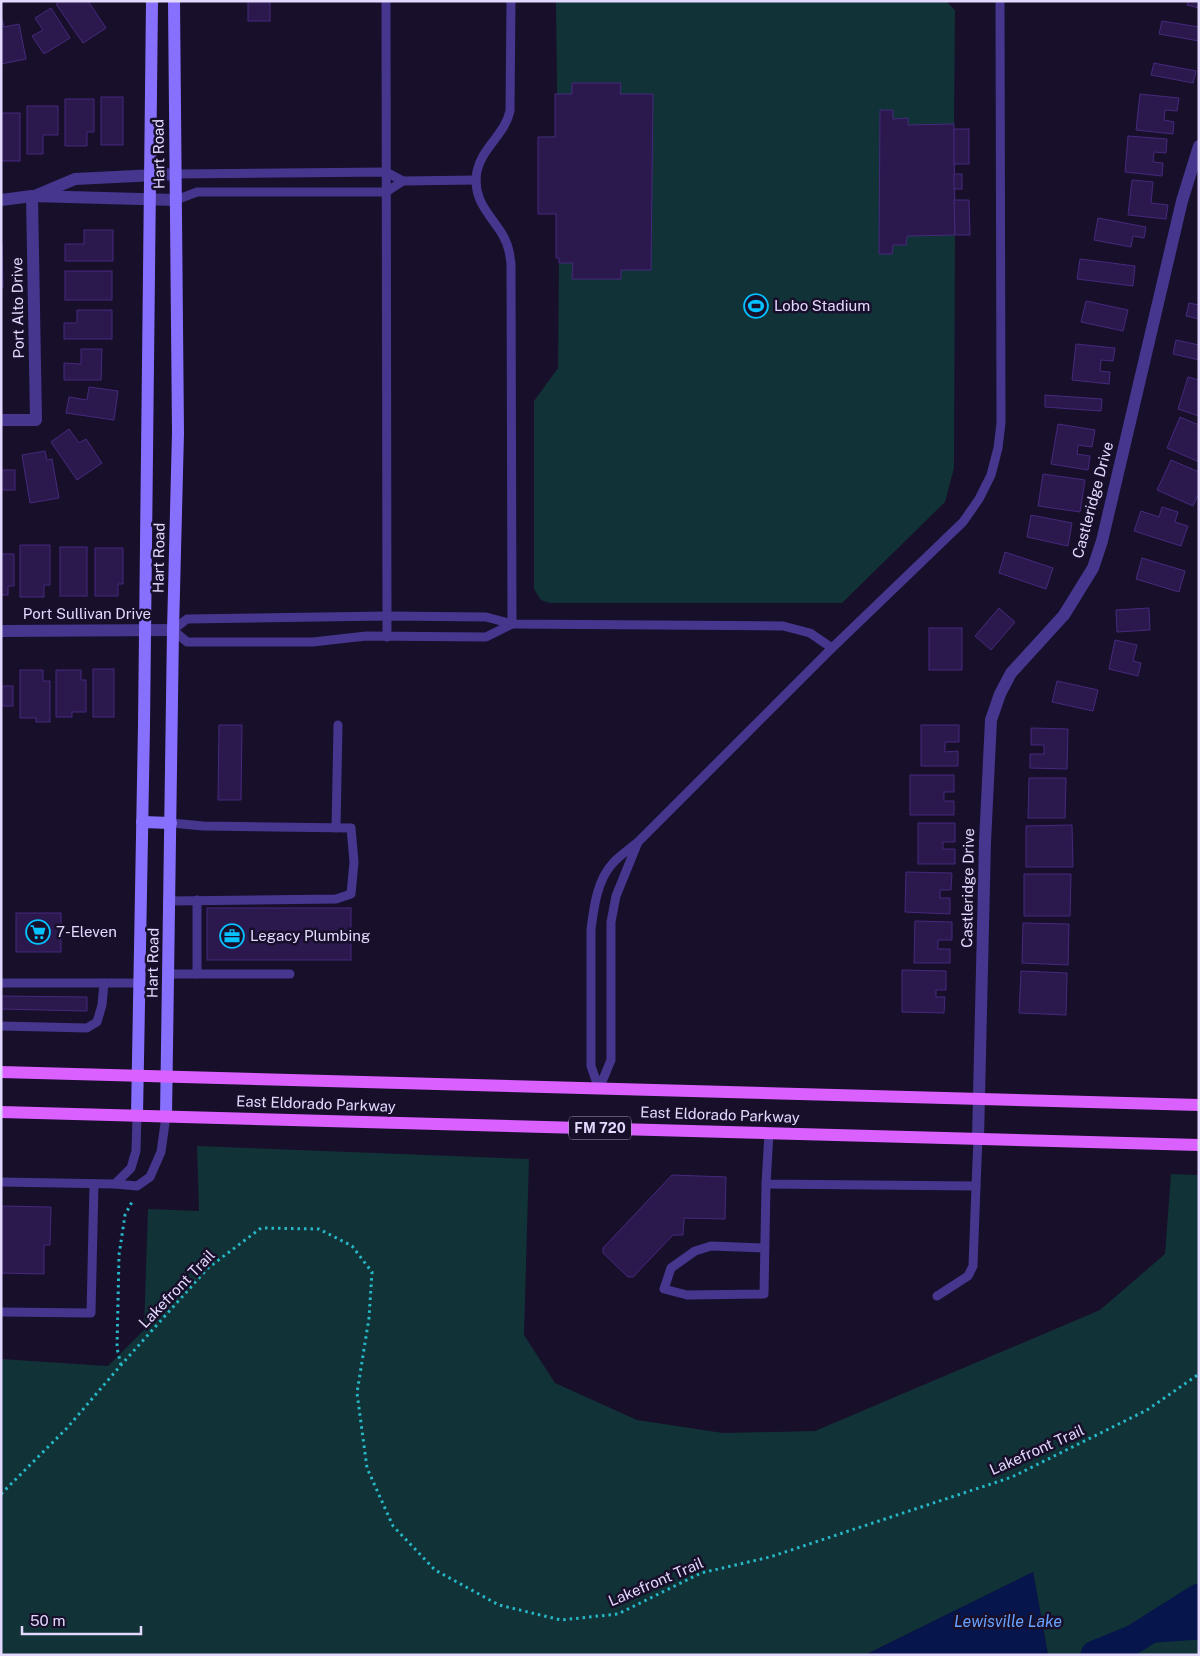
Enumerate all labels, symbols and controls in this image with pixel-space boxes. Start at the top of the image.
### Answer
street label: Hart Road [149,119,168,189]
street label: Port Alto Drive [8,257,27,359]
sports icon: Lobo Stadium [743,293,769,319]
place label: Lobo Stadium [774,297,870,314]
street label: Castleridge Drive [1069,440,1116,560]
street label: Hart Road [149,523,168,593]
street label: Port Sullivan Drive [23,605,151,622]
street label: Castleridge Drive [958,828,977,948]
supermarket icon: 7-Eleven [25,919,51,945]
place label: 7-Eleven [56,923,117,940]
office icon: Legacy Plumbing [219,923,245,949]
place label: Legacy Plumbing [250,927,370,944]
street label: Hart Road [143,928,162,998]
street label: East Eldorado Parkway [236,1092,396,1115]
street label: East Eldorado Parkway [640,1103,800,1126]
road number: FM 720 [569,1116,631,1140]
street label: Lakefront Trail [135,1246,218,1331]
street label: Lakefront Trail [987,1421,1087,1478]
street label: Lakefront Trail [606,1554,706,1609]
scale bar [22,1604,141,1636]
text: 50 m [30,1612,65,1629]
water label: Lewisville Lake [954,1612,1062,1631]

